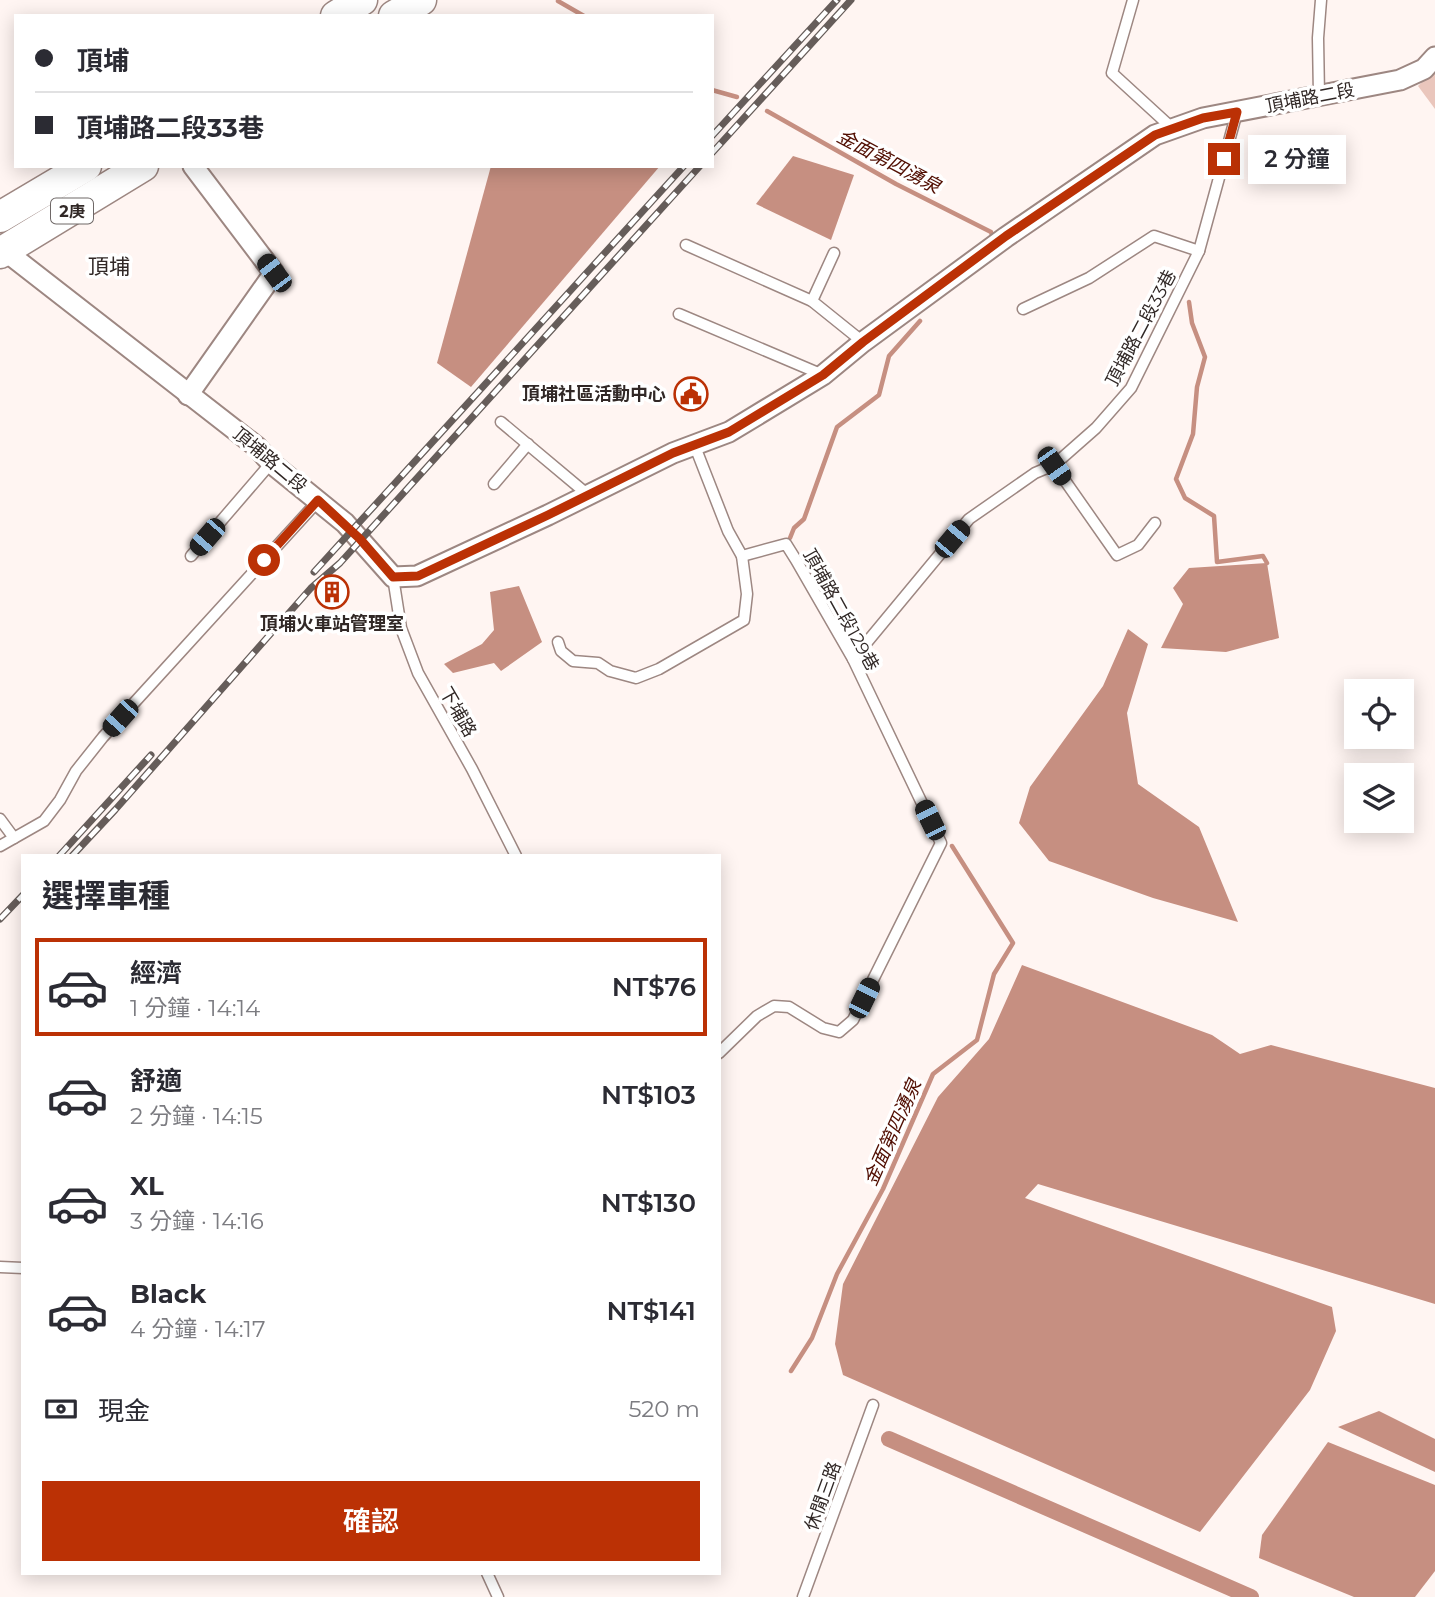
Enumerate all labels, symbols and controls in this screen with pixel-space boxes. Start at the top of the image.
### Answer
text: 頂埔 [77,45,129,77]
street label: 頂埔路二段 [1264,79,1356,117]
text: 頂埔路二段33巷 [77,112,264,144]
water label: 金面第四湧泉 [833,125,945,199]
callout: 2 分鐘 [1248,134,1346,184]
route end [1208,143,1240,175]
text: 2 分鐘 [1264,145,1330,173]
road number: 2庚 [51,198,93,224]
car [253,250,296,296]
district label: 頂埔 [88,254,130,279]
street label: 頂埔路二段33巷 [1101,266,1181,390]
public building icon: 頂埔社區活動中心 [672,375,710,413]
place label: 頂埔社區活動中心 [522,383,666,405]
street label: 頂埔路二段 [228,423,312,497]
car [1034,443,1075,489]
car [186,514,229,560]
car [931,516,974,562]
route start [248,544,280,576]
street label: 頂埔路二段129巷 [798,545,884,675]
building icon: 頂埔火車站管理室 [313,573,351,611]
place label: 頂埔火車站管理室 [260,613,404,635]
map controls [1344,679,1414,833]
button: locate [1344,679,1414,749]
street label: 下埔路 [435,683,481,741]
car [99,695,142,741]
button: layers [1344,763,1414,833]
car [912,797,949,843]
text: 選擇車種 [42,876,170,915]
icon: car [46,956,109,1019]
text: 經濟 [130,957,182,989]
text: NT$76 [612,971,696,1003]
car [846,975,883,1021]
text: 1 分鐘 · 14:14 [130,994,260,1022]
icon: car [46,1064,109,1127]
text: 舒適 [130,1065,182,1097]
water label: 金面第四湧泉 [859,1075,927,1189]
text: NT$103 [601,1079,696,1111]
text: 2 分鐘 · 14:15 [130,1102,263,1130]
text: XL [130,1170,164,1202]
icon: car [46,1172,109,1235]
text: NT$130 [601,1187,696,1219]
text: 3 分鐘 · 14:16 [130,1207,264,1235]
text: Black [130,1278,206,1310]
icon: car [46,1280,109,1343]
text: NT$141 [607,1295,696,1327]
text: 4 分鐘 · 14:17 [130,1315,265,1343]
icon: cash [42,1390,80,1428]
text: 現金 [98,1395,150,1427]
text: 520 m [628,1395,700,1423]
street label: 休閒三路 [800,1458,846,1534]
button: 確認 [42,1481,700,1561]

